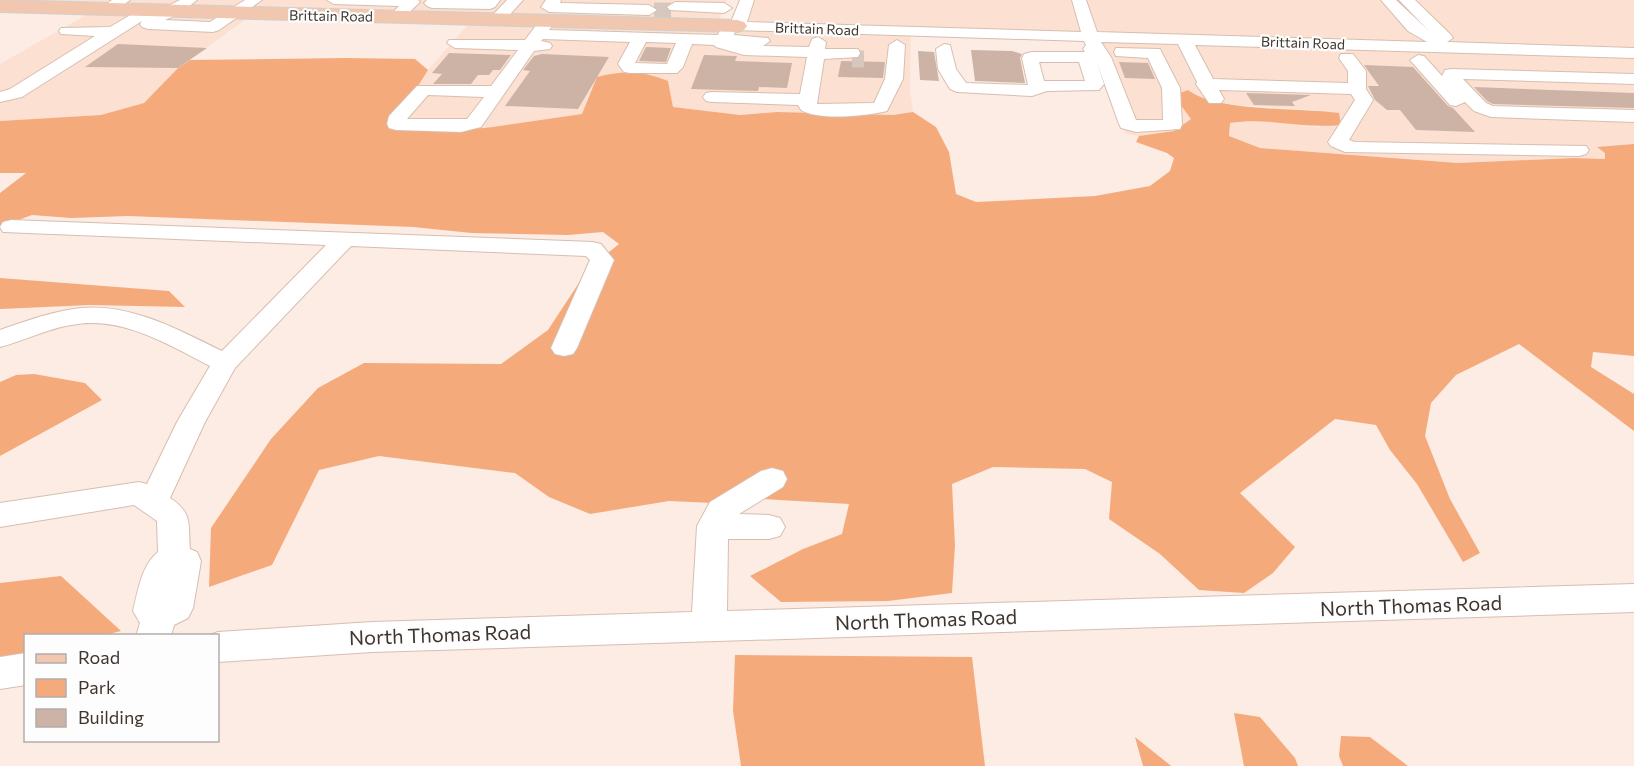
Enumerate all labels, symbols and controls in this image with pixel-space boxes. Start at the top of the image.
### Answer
street label: Brittain Road [289,6,373,25]
street label: Brittain Road [775,19,859,38]
street label: Brittain Road [1261,33,1345,52]
street label: North Thomas Road [1319,590,1502,620]
street label: North Thomas Road [834,604,1017,634]
street label: North Thomas Road [348,619,531,649]
legend [24,634,219,742]
text: Road [78,646,120,668]
text: Park [78,676,116,698]
text: Building [78,706,144,728]

